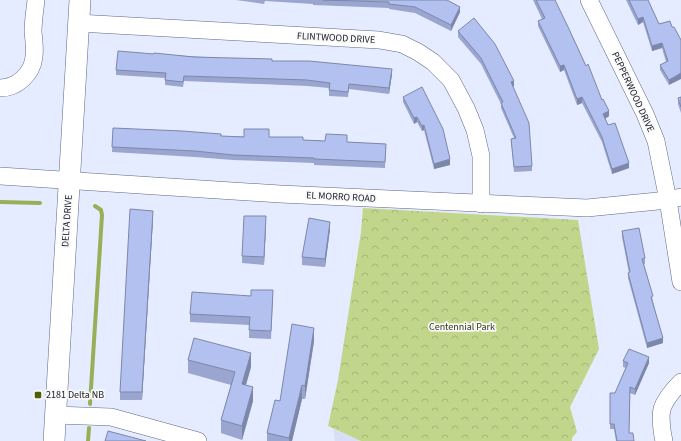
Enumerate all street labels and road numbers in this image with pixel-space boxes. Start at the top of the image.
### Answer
street label: FLINTWOOD DRIVE [296,29,376,47]
street label: PEPPERWOOD DRIVE [608,49,658,135]
street label: EL MORRO ROAD [306,188,376,206]
street label: DELTA DRIVE [58,194,76,248]

